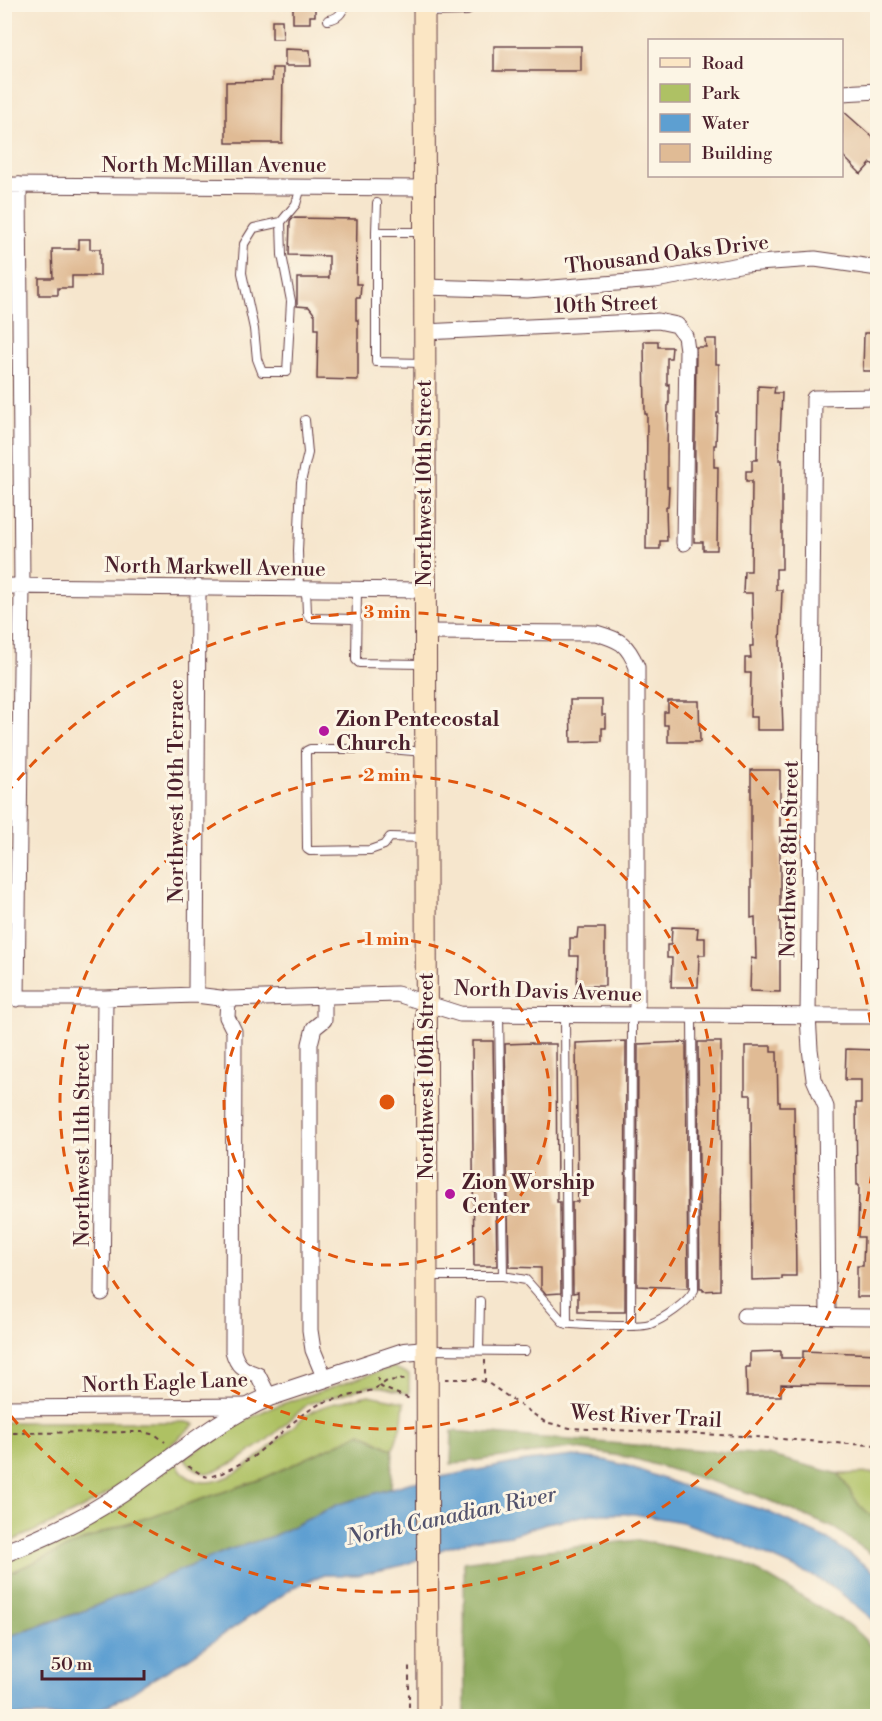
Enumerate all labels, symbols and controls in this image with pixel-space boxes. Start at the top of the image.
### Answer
legend [648,39,843,177]
text: Road [702,52,745,75]
text: Park [702,82,741,105]
text: Water [701,112,750,135]
text: Building [701,142,773,165]
street label: North McMillan Avenue [101,153,327,179]
street label: Thousand Oaks Drive [564,230,770,280]
street label: 10th Street [554,290,659,320]
street label: Northwest 10th Street [412,379,438,586]
street label: North Markwell Avenue [104,553,326,583]
text: 3 min [364,601,410,624]
street label: Northwest 10th Terrace [164,679,190,903]
place label: Zion Pentecostal Church [336,707,500,757]
marker: Zion Pentecostal Church [317,724,331,738]
street label: Northwest 8th Street [775,760,805,958]
text: 2 min [363,764,411,787]
text: 1 min [365,928,409,951]
street label: Northwest 10th Street [414,972,440,1179]
street label: North Davis Avenue [453,976,642,1008]
street label: Northwest 11th Street [70,1043,96,1247]
centre of rings [377,1092,397,1112]
place label: Zion Worship Center [462,1170,595,1220]
marker: Zion Worship Center [443,1187,457,1201]
street label: North Eagle Lane [82,1367,249,1399]
street label: West River Trail [569,1400,722,1434]
water label: North Canadian River [343,1481,560,1552]
scale bar [42,1643,144,1681]
text: 50 m [51,1653,93,1676]

